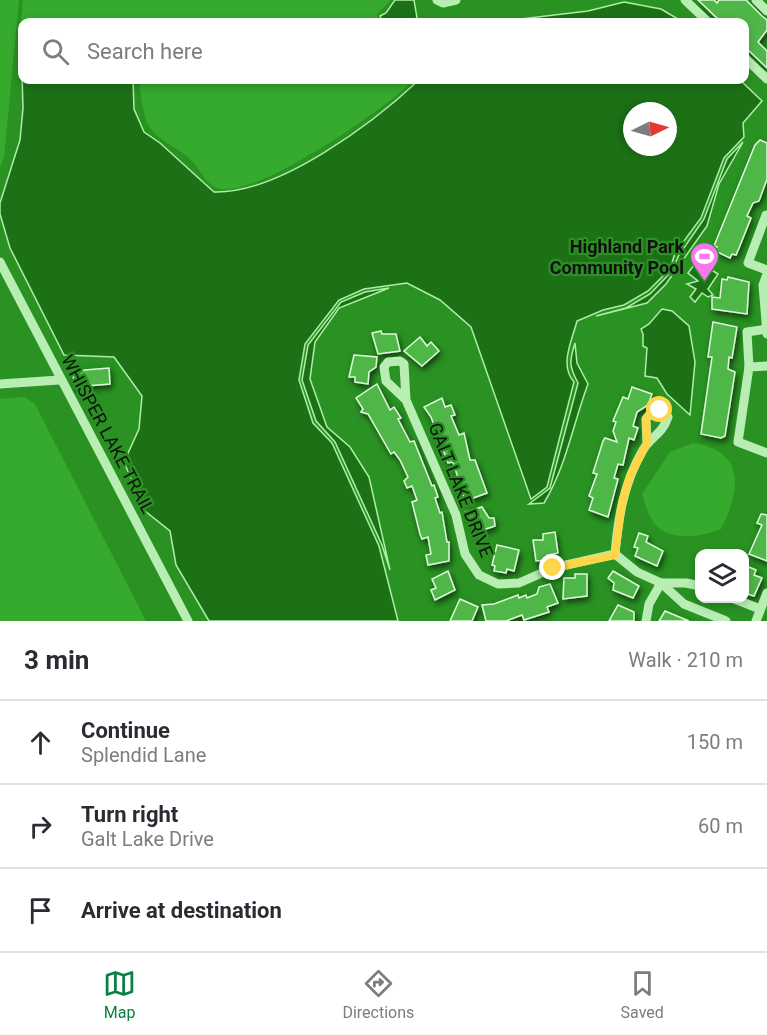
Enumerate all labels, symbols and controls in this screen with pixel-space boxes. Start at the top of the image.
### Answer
search box [18,18,749,84]
icon: search [39,35,72,68]
text: Search here [87,39,203,64]
north arrow [623,102,677,156]
place label: Highland Park Community Pool [550,236,684,278]
sports icon: Highland Park Community Pool [689,240,721,282]
street label: WHISPER LAKE TRAIL [57,351,159,517]
route start [646,396,672,422]
street label: GALT LAKE DRIVE [424,420,498,560]
map controls [695,549,749,603]
button: layers [695,549,749,603]
route end [539,554,565,580]
text: 3 min [24,645,89,675]
text: Walk · 210 m [628,648,743,672]
text: Continue [81,718,170,743]
icon: ahead [24,726,57,759]
text: 150 m [687,730,743,754]
text: Splendid Lane [81,743,206,767]
text: Turn right [81,802,178,827]
icon: right [24,810,57,843]
text: 60 m [698,814,743,838]
text: Galt Lake Drive [81,827,214,851]
icon: arrive [24,894,57,927]
text: Arrive at destination [81,898,282,923]
tab: Map [103,967,136,1022]
tab: Directions [342,967,414,1022]
tab: Saved [621,967,664,1022]

